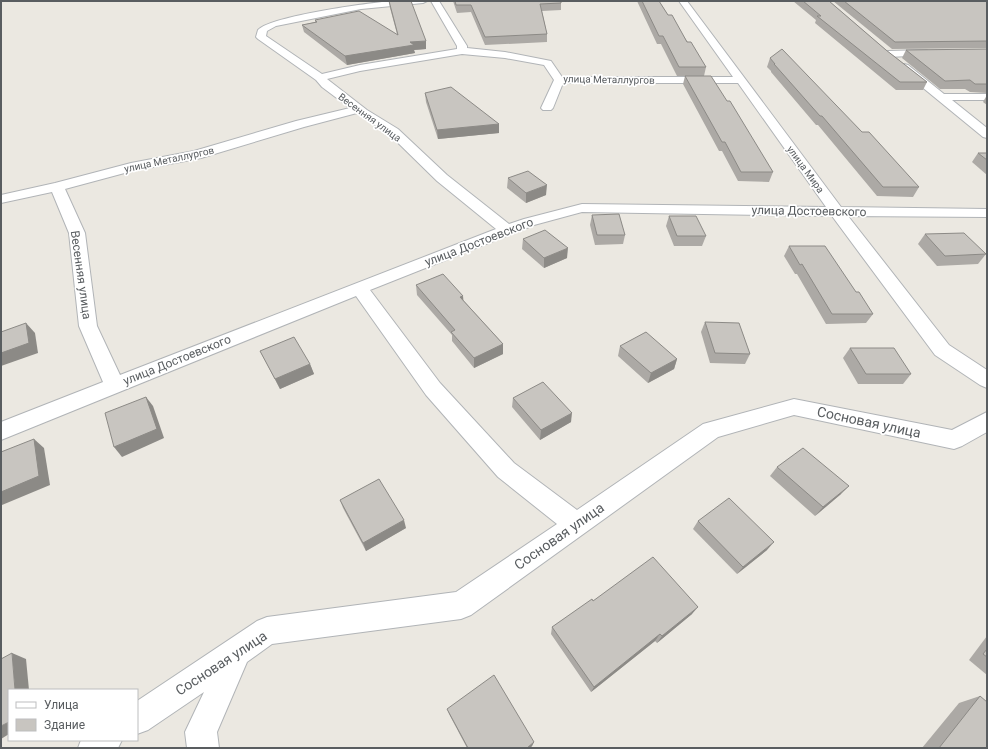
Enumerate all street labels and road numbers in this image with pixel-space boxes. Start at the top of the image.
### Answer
street label: улица Металлургов [563,73,655,86]
street label: Весенняя улица [336,91,403,144]
street label: улица Мира [785,144,826,195]
street label: улица Металлургов [123,145,215,174]
street label: улица Достоевского [751,203,867,219]
street label: улица Достоевского [423,215,535,269]
street label: Весенняя улица [68,230,94,320]
street label: улица Достоевского [121,332,233,388]
street label: Сосновая улица [816,403,922,441]
street label: Сосновая улица [511,499,607,573]
street label: Сосновая улица [172,628,270,698]

